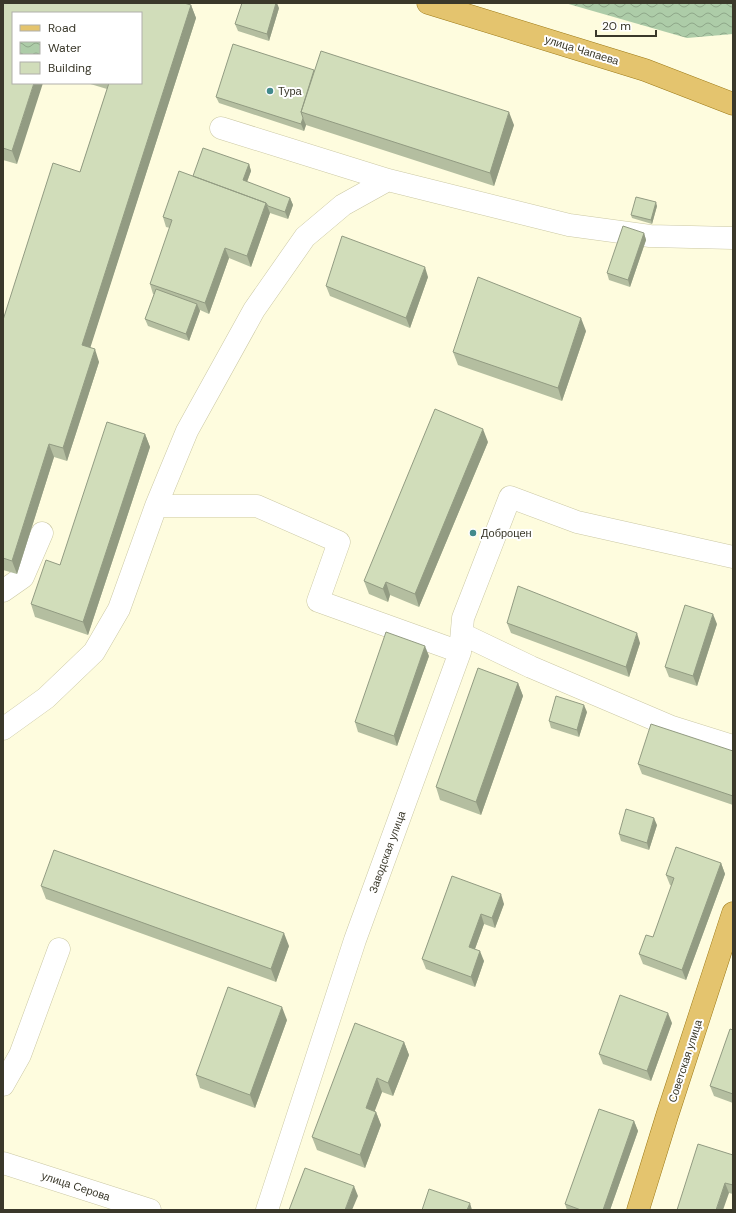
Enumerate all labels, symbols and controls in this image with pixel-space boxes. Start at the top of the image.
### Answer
legend [12,12,142,84]
scale bar [596,12,656,38]
text: 20 m [602,18,631,34]
text: Road [48,20,76,36]
street label: улица Чапаева [543,32,622,68]
text: Water [48,40,82,56]
text: Building [48,60,92,76]
place label: Тура [278,84,303,98]
marker: Тура [265,86,275,96]
place label: Доброцен [481,526,532,540]
marker: Доброцен [468,528,478,538]
street label: Заводская улица [366,808,409,895]
street label: Советская улица [665,1017,705,1104]
street label: улица Серова [40,1168,113,1204]

